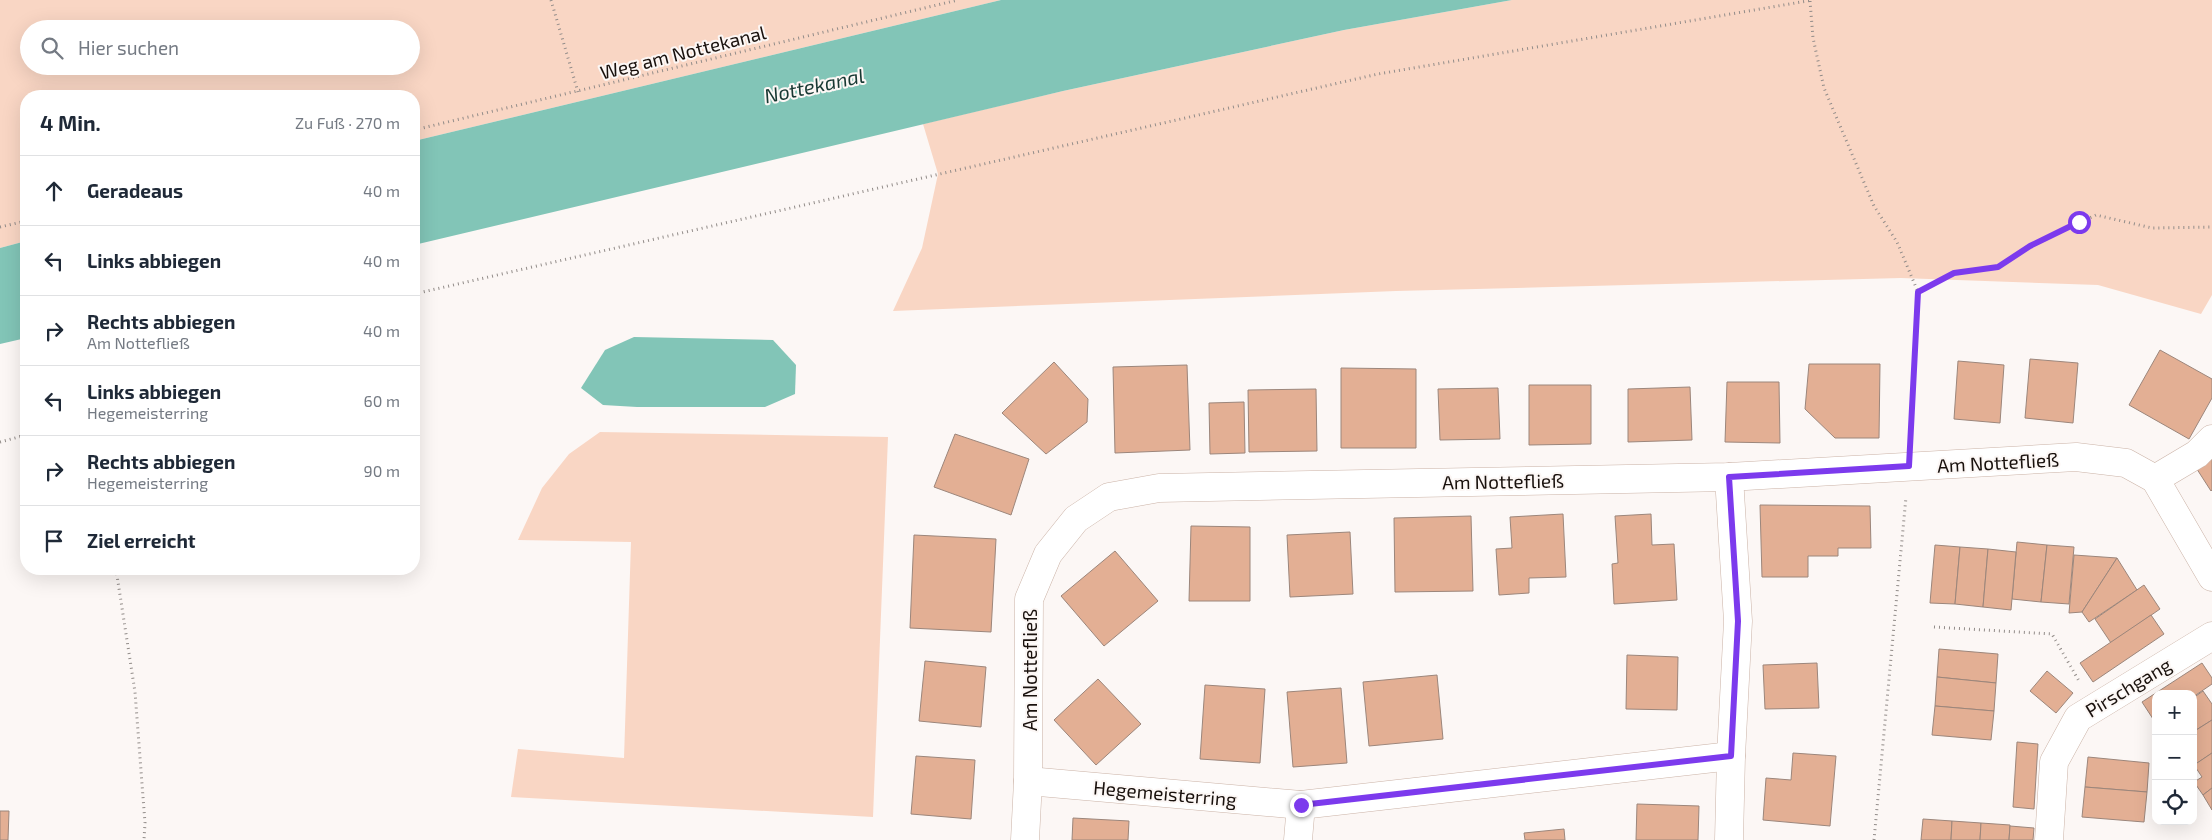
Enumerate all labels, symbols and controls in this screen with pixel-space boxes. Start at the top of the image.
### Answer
search box [20,20,420,75]
street label: Weg am Nottekanal [598,20,769,84]
icon: search [38,34,66,62]
text: Hier suchen [78,36,179,59]
water label: Nottekanal [762,63,866,107]
text: 4 Min. [40,110,101,135]
text: Zu Fuß · 270 m [295,113,400,132]
icon: ahead [40,177,68,205]
text: Geradeaus [87,179,183,202]
text: 40 m [363,181,400,200]
route start [2068,211,2091,234]
icon: left [40,247,68,275]
text: Links abbiegen [87,249,221,272]
text: 40 m [363,251,400,270]
text: Rechts abbiegen [87,310,235,333]
icon: right [40,317,68,345]
text: 40 m [363,321,400,340]
text: Am Nottefließ [87,333,190,352]
text: Links abbiegen [87,380,221,403]
icon: left [40,387,68,415]
text: 60 m [364,391,400,410]
text: Hegemeisterring [87,403,208,422]
street label: Am Nottefließ [1936,447,2060,477]
text: Rechts abbiegen [87,450,235,473]
icon: right [40,457,68,485]
text: 90 m [364,461,400,480]
street label: Am Nottefließ [1442,468,1564,494]
text: Hegemeisterring [87,473,208,492]
icon: arrive [40,527,68,555]
text: Ziel erreicht [87,529,196,552]
street label: Am Nottefließ [1018,609,1041,731]
street label: Pirschgang [2081,652,2175,722]
map controls [2152,690,2197,825]
button: + [2152,690,2197,735]
button: − [2152,735,2197,780]
street label: Hegemeisterring [1092,775,1238,811]
button: locate [2152,780,2197,825]
route end [1290,794,1313,817]

